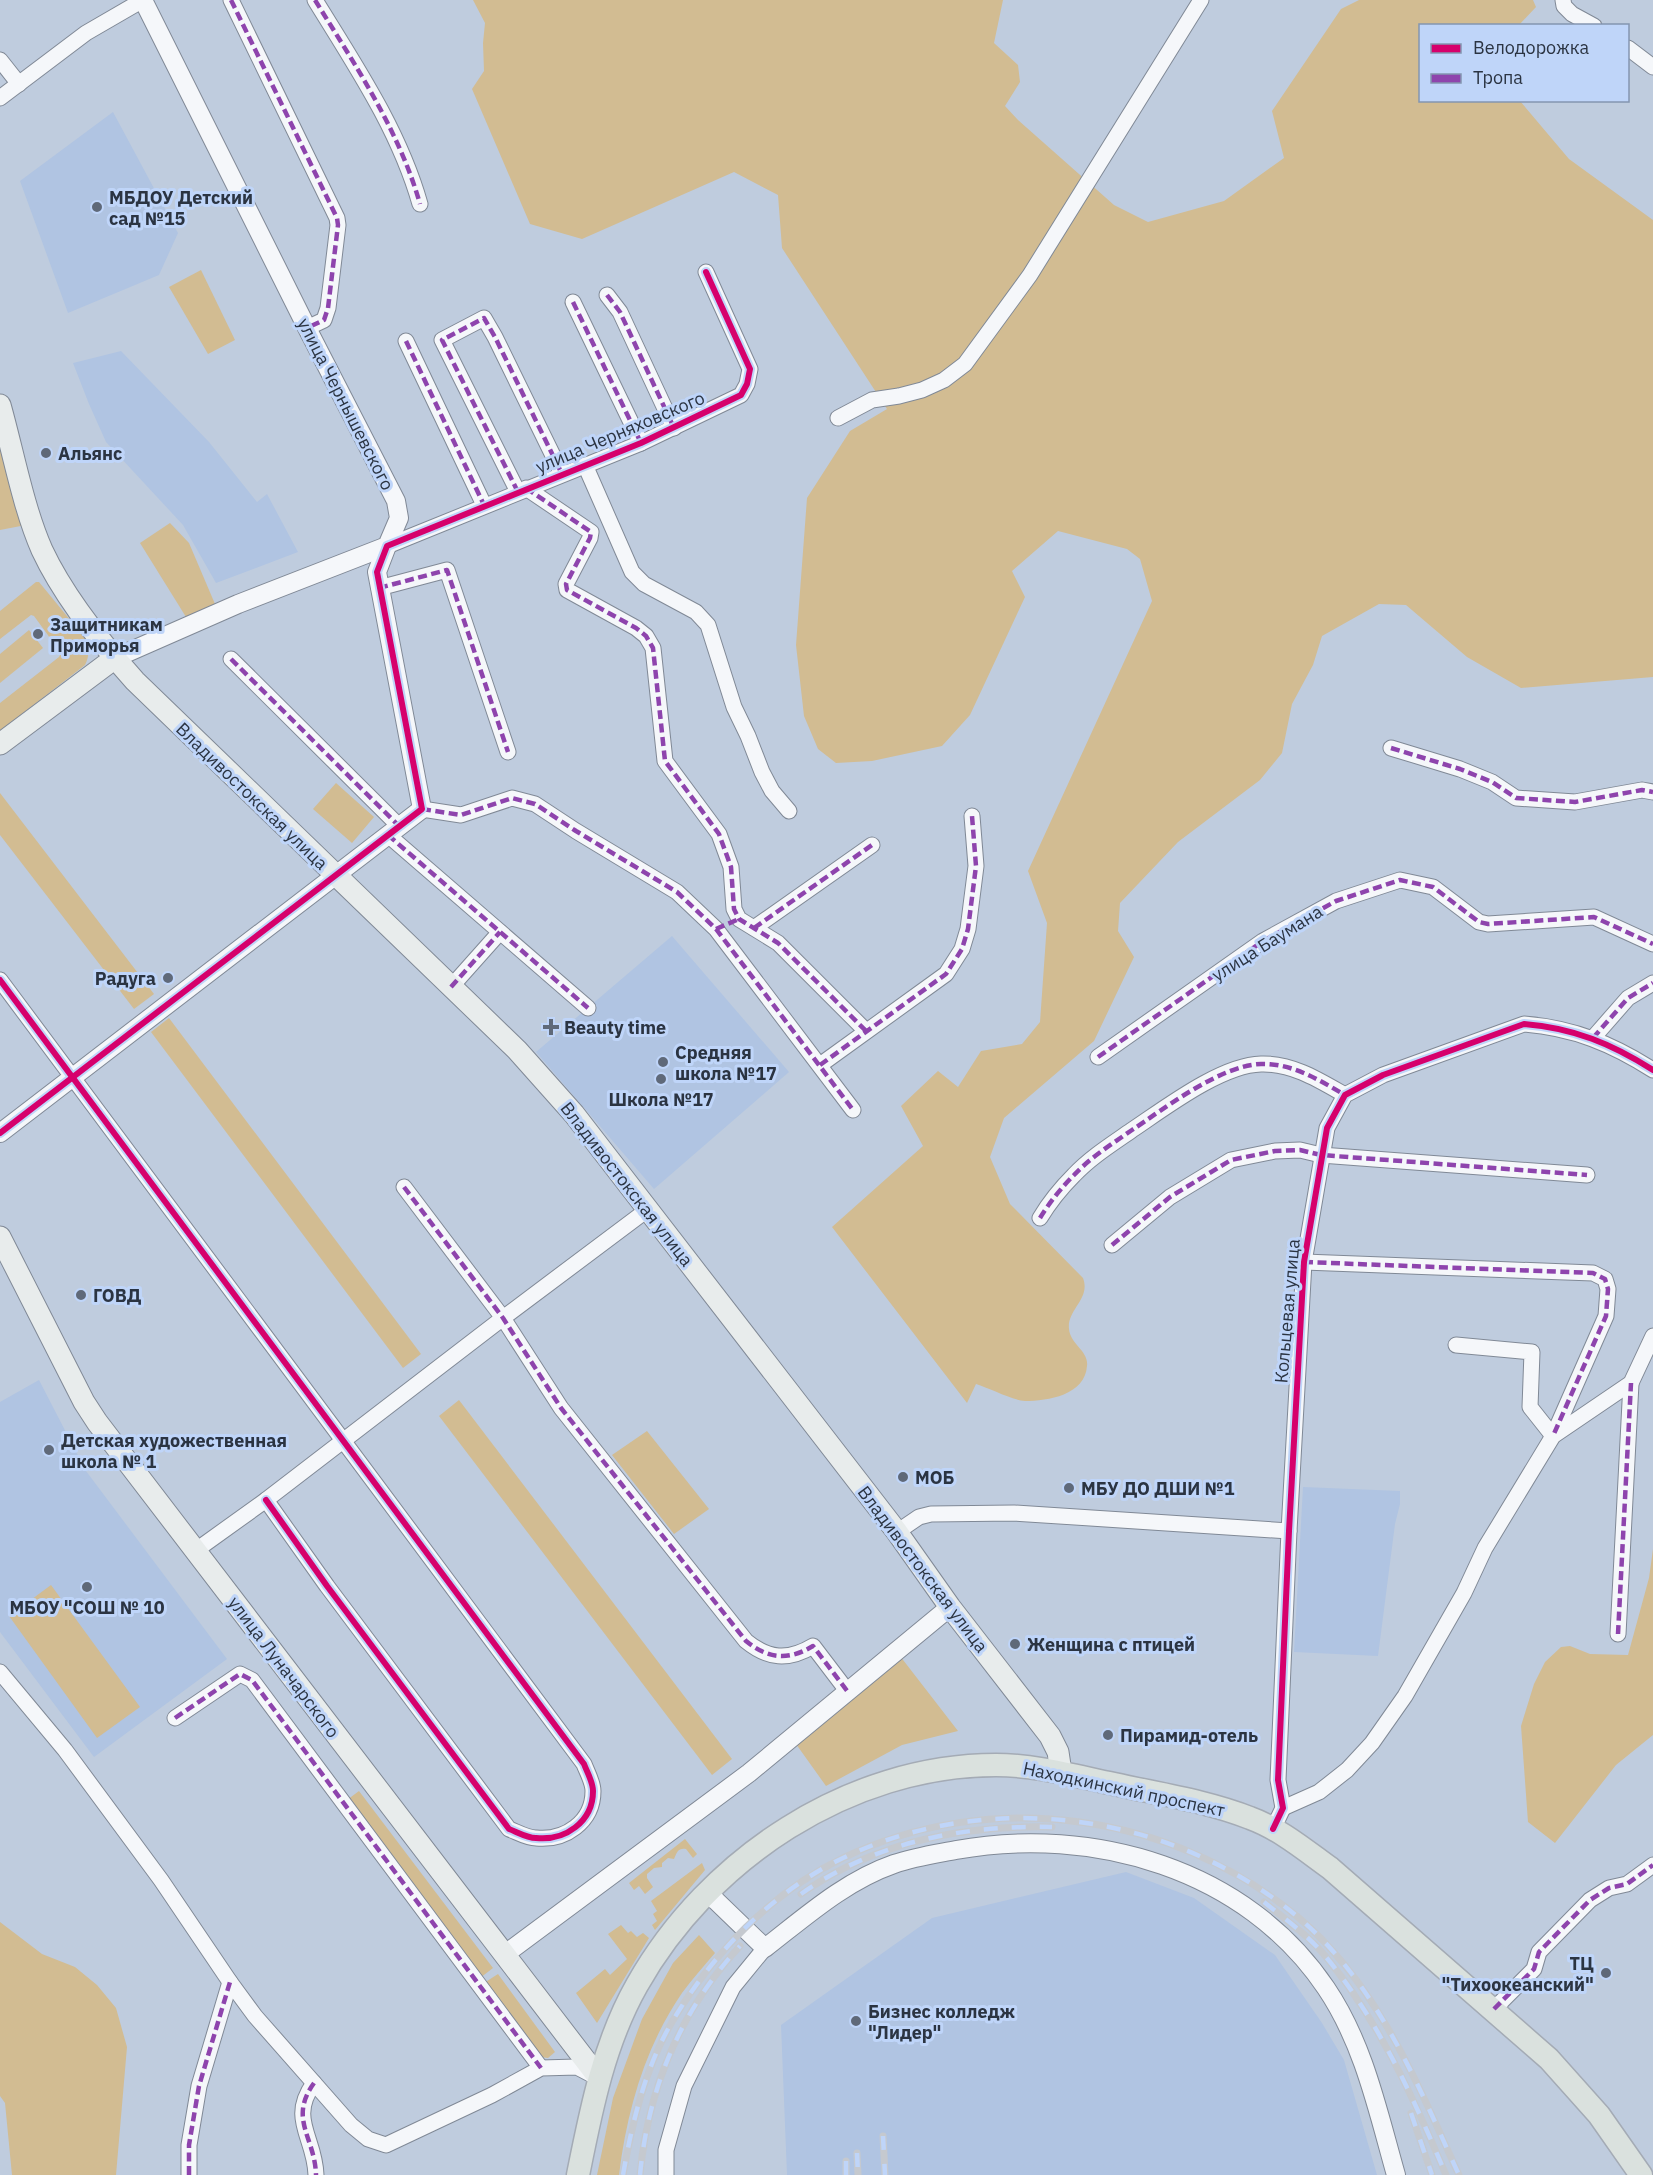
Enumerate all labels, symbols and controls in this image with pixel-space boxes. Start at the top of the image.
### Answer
legend [1419,24,1629,102]
text: Велодорожка [1473,36,1589,59]
text: Тропа [1473,66,1523,89]
place label: МБДОУ Детский сад №15 [109,186,253,230]
marker: МБДОУ Детский сад №15 [90,200,104,214]
street label: улица Чернышевского [293,314,399,494]
street label: улица Черняховского [532,386,708,478]
place label: Альянс [58,442,122,465]
marker: Альянс [39,446,53,460]
place label: Защитникам Приморья [50,613,163,657]
marker: Защитникам Приморья [31,627,45,641]
street label: Владивостокская улица [171,717,333,875]
street label: улица Баумана [1207,900,1327,986]
place label: Радуга [95,967,156,990]
marker: Радуга [161,971,175,985]
place label: Beauty time [564,1016,666,1039]
marker: Beauty time [542,1018,560,1036]
place label: Средняя школа №17 [675,1041,777,1085]
marker: Средняя школа №17 [656,1055,670,1069]
marker: Школа №17 [654,1072,668,1086]
place label: Школа №17 [608,1088,714,1111]
street label: Владивостокская улица [556,1097,699,1271]
street label: Кольцевая улица [1269,1237,1305,1384]
place label: ГОВД [93,1284,142,1307]
marker: ГОВД [74,1288,88,1302]
place label: Детская художественная школа № 1 [61,1429,287,1473]
marker: Детская художественная школа № 1 [42,1443,56,1457]
place label: МОБ [915,1466,955,1489]
marker: МОБ [896,1470,910,1484]
place label: МБУ ДО ДШИ №1 [1081,1477,1235,1500]
street label: Владивостокская улица [853,1481,993,1657]
marker: МБУ ДО ДШИ №1 [1062,1481,1076,1495]
marker: МБОУ "СОШ № 10 [80,1580,94,1594]
street label: улица Луначарского [223,1592,345,1742]
place label: МБОУ "СОШ № 10 [9,1596,165,1619]
place label: Женщина с птицей [1027,1633,1195,1656]
marker: Женщина с птицей [1008,1637,1022,1651]
place label: Пирамид-отель [1120,1724,1258,1747]
marker: Пирамид-отель [1101,1728,1115,1742]
street label: Находкинский проспект [1021,1756,1228,1822]
place label: ТЦ "Тихоокеанский" [1441,1952,1594,1996]
marker: ТЦ "Тихоокеанский" [1599,1966,1613,1980]
place label: Бизнес колледж "Лидер" [868,2000,1015,2044]
marker: Бизнес колледж "Лидер" [849,2014,863,2028]

